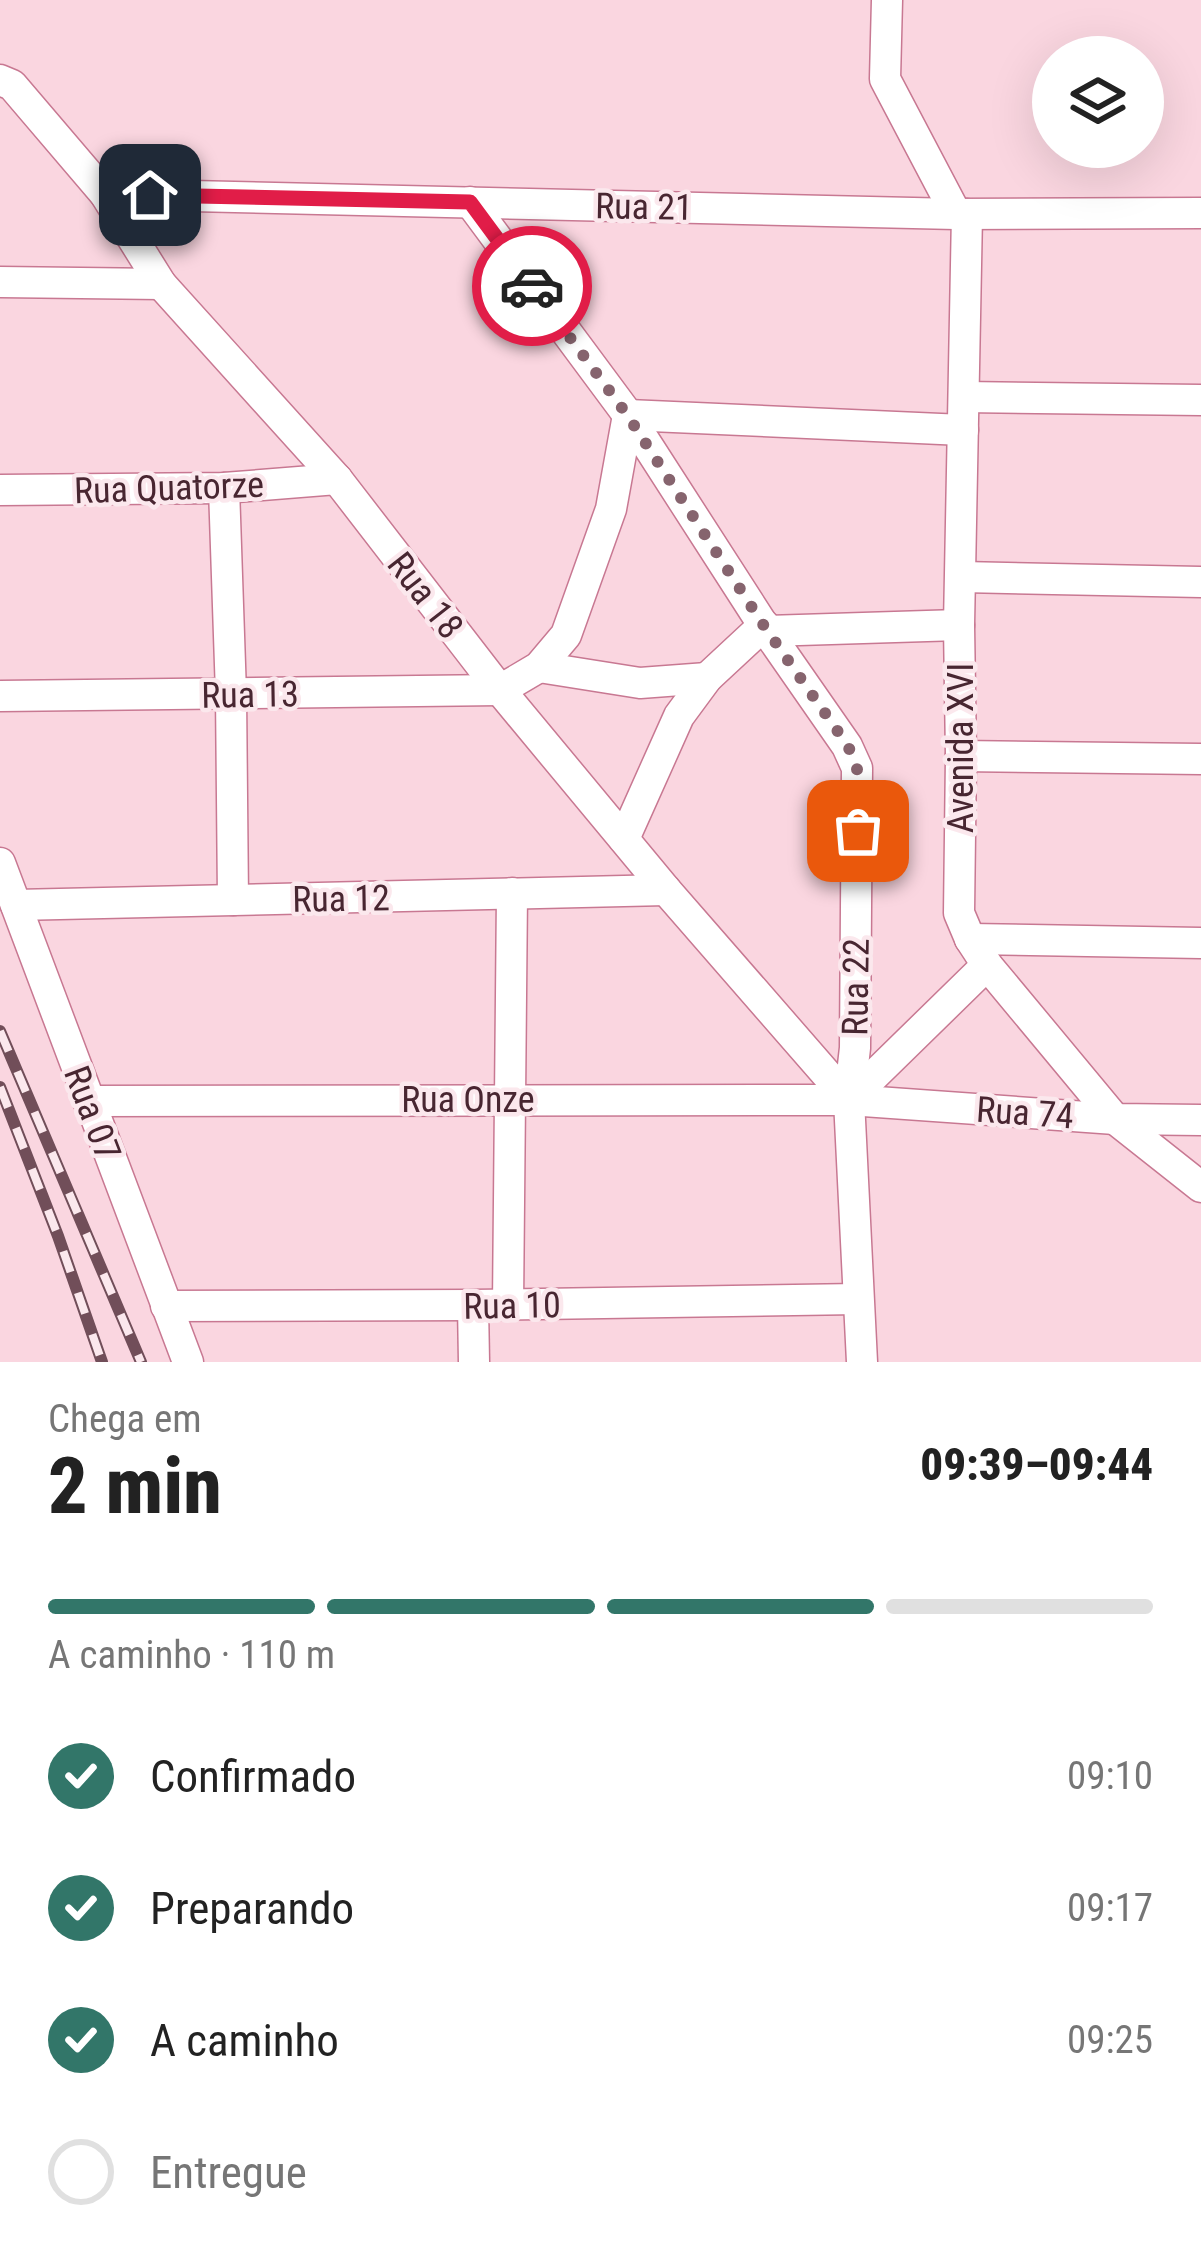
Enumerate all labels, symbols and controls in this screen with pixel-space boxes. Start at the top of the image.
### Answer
map controls [1032,36,1164,168]
button: layers [1032,36,1164,168]
pin [99,144,201,246]
icon: home [117,162,183,228]
street label: Rua 21 [595,185,693,229]
courier [472,226,592,346]
icon: car [499,253,565,319]
street label: Rua Quatorze [73,464,265,512]
street label: Rua 18 [379,544,472,647]
street label: Avenida XVI [940,663,982,833]
street label: Rua 13 [201,673,299,717]
pin [807,780,909,882]
icon: bag [825,798,891,864]
street label: Rua 12 [292,877,390,921]
street label: Rua 22 [834,938,878,1036]
street label: Rua 07 [55,1060,129,1166]
street label: Rua Onze [401,1079,535,1121]
street label: Rua 74 [975,1089,1075,1137]
street label: Rua 10 [463,1284,561,1328]
text: Chega em [48,1396,202,1442]
text: 09:39–09:44 [920,1438,1153,1491]
text: 2 min [48,1441,222,1532]
text: A caminho · 110 m [48,1632,335,1678]
icon: check [48,1743,114,1809]
text: Confirmado [150,1750,356,1803]
text: 09:10 [1067,1753,1153,1799]
icon: check [48,1875,114,1941]
text: Preparando [150,1882,354,1935]
text: 09:17 [1067,1885,1153,1931]
icon: check [48,2007,114,2073]
text: A caminho [150,2014,339,2067]
text: 09:25 [1067,2017,1153,2063]
text: Entregue [150,2146,307,2199]

